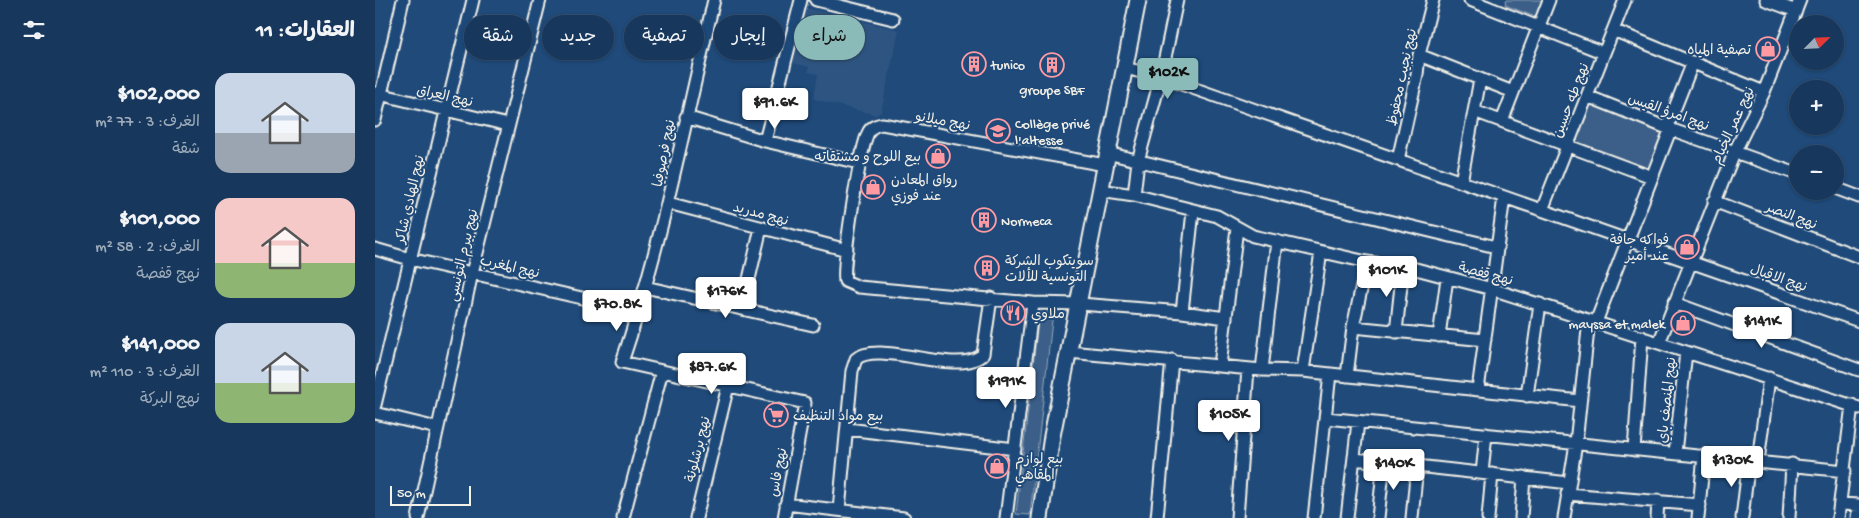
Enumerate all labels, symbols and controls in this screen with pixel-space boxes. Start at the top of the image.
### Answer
chip: شقة [464,15,532,60]
chip: جديد [542,15,614,60]
chip: تصفية [624,15,704,60]
chip: إيجار [714,15,784,60]
chip: شراء [794,15,865,60]
north arrow [1789,15,1844,70]
map controls [1789,15,1844,200]
icon: filters [20,16,48,44]
text: العقارات: 11 [256,20,355,45]
street label: نهج نجيب محفوظ [1385,27,1422,128]
shop icon: تصفية المياه [1755,36,1781,62]
place label: تصفية المياه [1687,43,1752,60]
building icon: tunico [961,51,987,77]
building icon: groupe SBF [1039,52,1065,78]
place label: tunico [990,58,1025,75]
pin: $102K [1133,58,1203,100]
street label: نهج طه حسين [1550,61,1594,141]
text: $102K [1148,64,1188,83]
button: + [1789,80,1844,135]
text: $102,000 [117,83,200,108]
street label: نهج العراق [415,83,474,112]
place label: groupe SBF [1019,83,1085,100]
street label: نهج عمر الخيام [1709,85,1761,168]
pin: $91.6K [734,88,816,130]
street label: نهج امرؤ القيس [1625,91,1711,136]
icon: home [255,93,315,153]
text: $91.6K [753,94,797,113]
street label: نهج ميلانو [913,109,971,136]
text: الغرف: 3 · 77 m² [95,114,200,133]
place label: Collège privé l'altesse [1015,117,1091,150]
street label: نهج فرصوفيا [651,118,680,189]
school or university icon: Collège privé l'altesse [985,118,1011,144]
text: شقة [172,141,200,160]
shop icon: بيع اللوح و مشتقاته [925,143,951,169]
button: − [1789,145,1844,200]
place label: بيع اللوح و مشتقاته [815,150,921,167]
street label: نهج الهادي شاكر [393,154,430,246]
place label: رواق المعادن عند فوزي [891,173,958,206]
shop icon: رواق المعادن عند فوزي [860,174,886,200]
street label: نهج النصر [1762,199,1819,235]
street label: نهج مدريد [731,200,790,231]
building icon: Normeca [971,207,997,233]
text: $101,000 [119,208,200,233]
street label: نهج بيرم التونسي [446,208,485,304]
place label: Normeca [1001,214,1053,231]
icon: home [255,218,315,278]
place label: فواكه جافة عند أمير [1610,233,1669,266]
shop icon: فواكه جافة عند أمير [1674,234,1700,260]
text: الغرف: 2 · 58 m² [95,239,200,258]
street label: نهج المغرب [478,253,541,284]
place label: سويتكوب الشركة التونسية للألات [1005,254,1094,287]
building icon: سويتكوب الشركة التونسية للألات [974,255,1000,281]
pin: $101K [1352,256,1422,298]
street label: نهج قفصة [1456,260,1515,291]
text: $101K [1368,262,1406,281]
street label: نهج الاقبال [1747,262,1809,297]
text: نهج قفصة [136,266,200,285]
pin: $176K [691,276,761,319]
text: $176K [707,283,745,302]
pin: $70.8K [576,290,658,332]
text: $70.8K [593,296,641,315]
restaurant icon: ملاوي [1000,300,1026,326]
pin: $141K [1727,306,1797,349]
place label: ملاوي [1031,307,1065,324]
shop icon: mayssa et malek [1670,310,1696,336]
text: $141K [1744,313,1780,332]
place label: mayssa et malek [1568,317,1667,334]
text: $141,000 [121,333,200,358]
icon: home [255,343,315,403]
pin: $87.6K [671,352,753,395]
street label: نهج المنصف باي [1656,356,1681,444]
text: $87.6K [689,359,735,378]
text: الغرف: 3 · 110 m² [90,364,200,383]
pin: $191K [971,366,1041,409]
text: $191K [988,373,1024,392]
text: نهج البركة [140,391,200,410]
pin: $105K [1194,400,1264,442]
supermarket icon: بيع مواد التنظيف [763,402,789,428]
text: $105K [1209,406,1249,425]
place label: بيع مواد التنظيف [793,409,883,426]
street label: نهج برشلونة [683,415,716,484]
pin: $130K [1697,446,1767,488]
street label: نهج فاس [766,447,793,498]
pin: $140K [1359,448,1429,491]
place label: بيع لوازم المقاهي [1015,452,1063,487]
text: $130K [1712,452,1752,471]
shop icon: بيع لوازم المقاهي [984,453,1010,479]
text: $140K [1374,455,1414,474]
scale bar [390,483,471,506]
text: 50 m [397,486,426,503]

